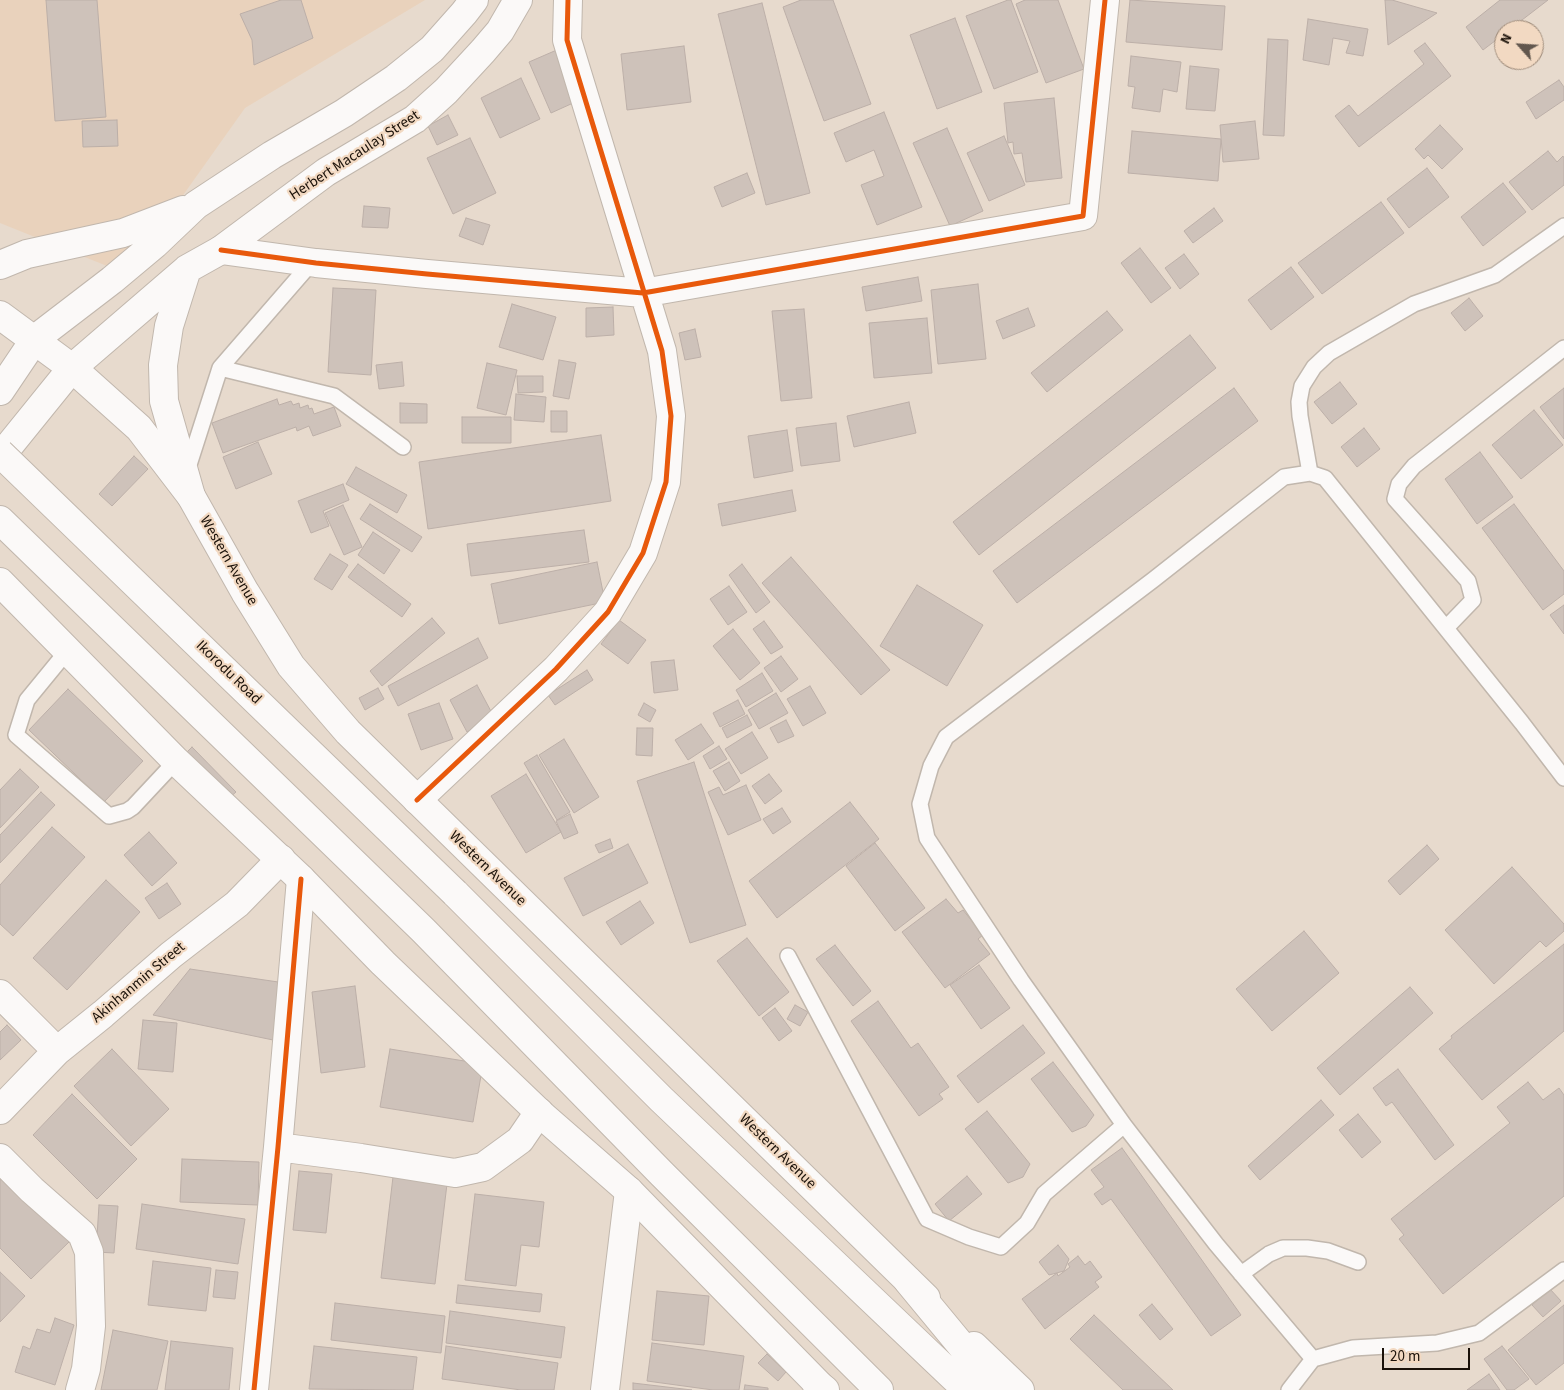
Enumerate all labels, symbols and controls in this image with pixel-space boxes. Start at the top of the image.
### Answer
north arrow [1494,20,1544,70]
text: N [1495,30,1517,47]
street label: Herbert Macaulay Street [287,107,423,205]
street label: Western Avenue [195,513,261,609]
street label: Ikorodu Road [192,637,264,709]
street label: Western Avenue [445,828,529,910]
street label: Akinhanmin Street [89,939,189,1027]
street label: Western Avenue [735,1111,819,1193]
scale bar [1384,1338,1472,1370]
text: 20 m [1390,1346,1420,1367]

